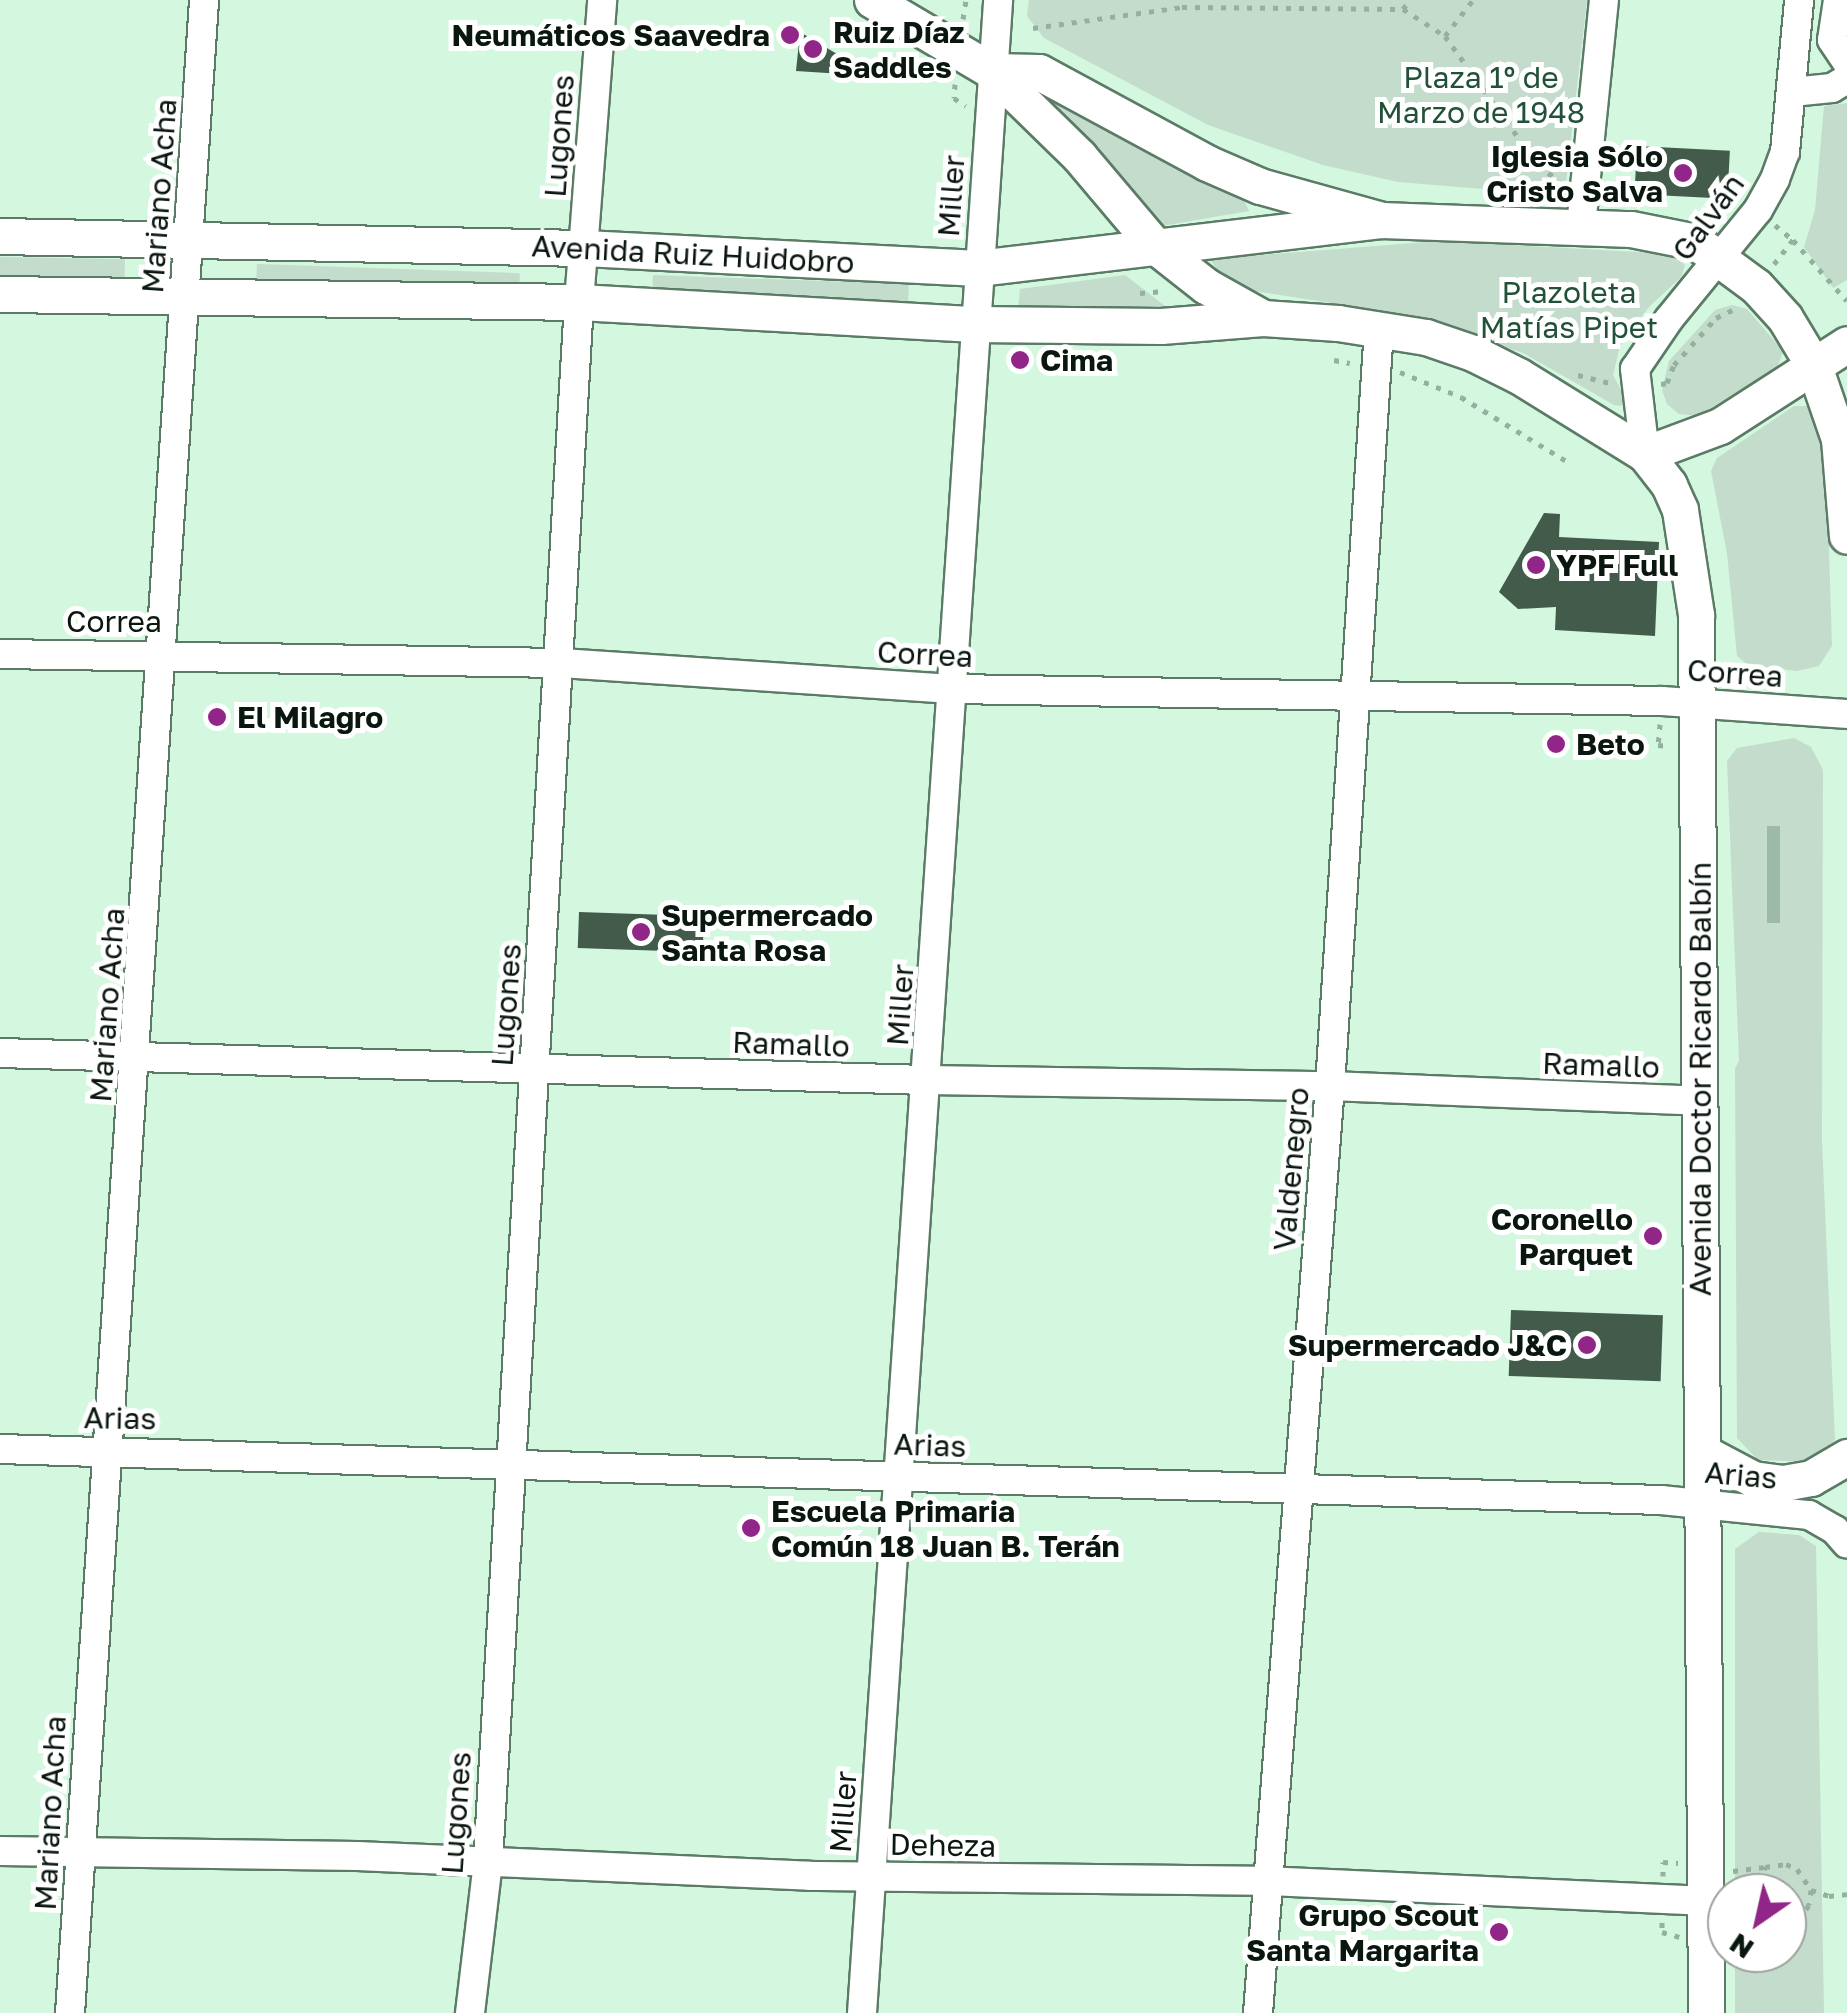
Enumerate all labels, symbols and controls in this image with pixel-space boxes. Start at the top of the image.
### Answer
place label: Ruiz Díaz Saddles [833,14,965,84]
place label: Neumáticos Saavedra [452,17,770,53]
marker: Neumáticos Saavedra [779,24,801,46]
marker: Ruiz Díaz Saddles [802,38,824,60]
park label: Plaza 1º de Marzo de 1948 [1377,59,1585,130]
street label: Lugones [537,73,581,199]
street label: Mariano Acha [134,98,184,294]
place label: Iglesia Sólo Cristo Salva [1486,138,1663,208]
street label: Miller [930,154,972,238]
marker: Iglesia Sólo Cristo Salva [1672,162,1694,184]
street label: Galván [1665,167,1751,267]
street label: Avenida Ruiz Huidobro [531,228,855,280]
park label: Plazoleta Matías Pipet [1480,274,1658,344]
place label: Cima [1040,342,1113,378]
marker: Cima [1009,349,1031,371]
place label: YPF Full [1556,547,1678,583]
marker: YPF Full [1525,554,1547,576]
street label: Correa [66,603,162,639]
street label: Correa [876,634,974,674]
street label: Correa [1686,652,1784,694]
place label: El Milagro [237,699,383,735]
marker: El Milagro [206,706,228,728]
place label: Beto [1576,726,1645,762]
marker: Beto [1545,733,1567,755]
street label: Avenida Doctor Ricardo Balbín [1682,862,1718,1296]
place label: Supermercado Santa Rosa [661,897,873,968]
street label: Mariano Acha [82,907,132,1103]
marker: Supermercado Santa Rosa [630,921,652,943]
street label: Lugones [484,942,528,1068]
street label: Miller [879,963,921,1047]
street label: Ramallo [732,1024,850,1064]
street label: Ramallo [1542,1045,1660,1085]
street label: Valdenegro [1266,1086,1316,1252]
place label: Coronello Parquet [1491,1201,1633,1272]
marker: Coronello Parquet [1642,1225,1664,1247]
place label: Supermercado J&C [1288,1327,1567,1363]
marker: Supermercado J&C [1576,1334,1598,1356]
street label: Arias [83,1399,157,1437]
street label: Arias [893,1426,967,1464]
street label: Arias [1703,1454,1779,1496]
place label: Escuela Primaria Común 18 Juan B. Terán [771,1493,1120,1564]
marker: Escuela Primaria Común 18 Juan B. Terán [740,1517,762,1539]
street label: Mariano Acha [27,1715,73,1911]
street label: Lugones [434,1750,478,1876]
street label: Miller [822,1770,864,1854]
street label: Deheza [889,1826,997,1864]
north arrow [1707,1873,1807,1973]
place label: Grupo Scout Santa Margarita [1246,1897,1479,1968]
marker: Grupo Scout Santa Margarita [1488,1921,1510,1943]
text: N [1723,1927,1759,1966]

